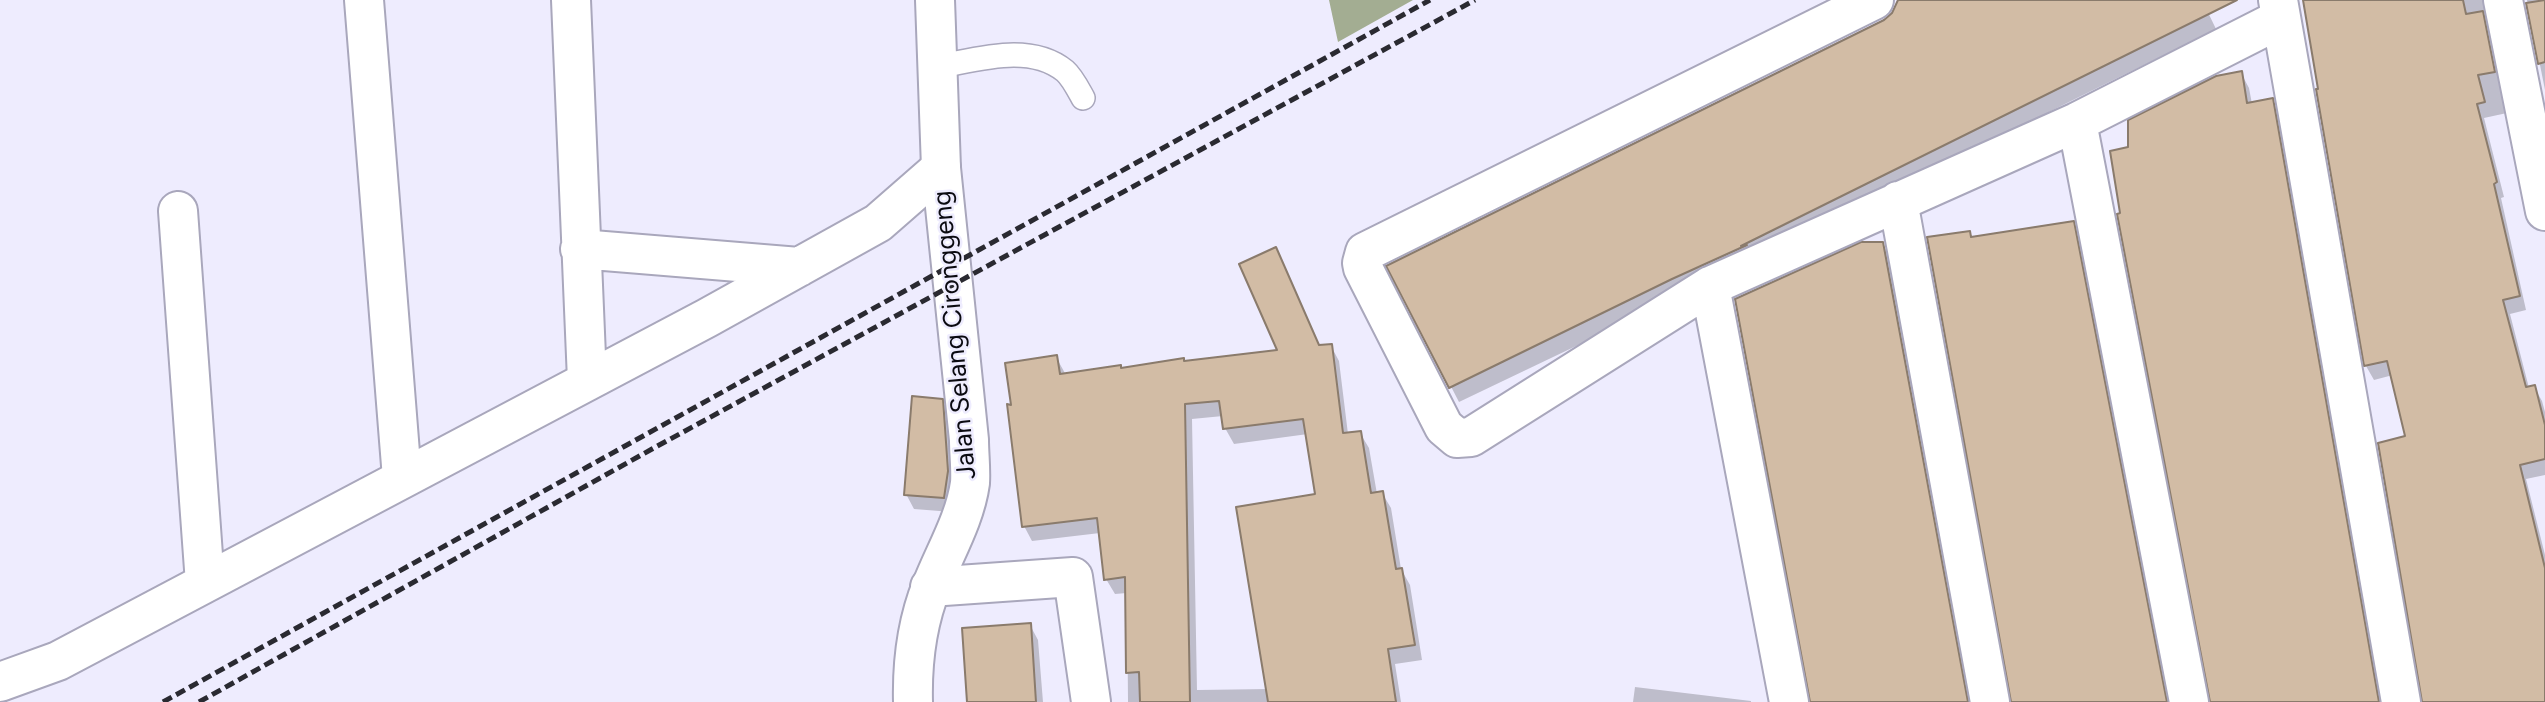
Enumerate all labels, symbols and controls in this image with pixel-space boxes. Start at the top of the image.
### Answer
street label: Jalan Selang Cironggeng [927,189,983,481]

